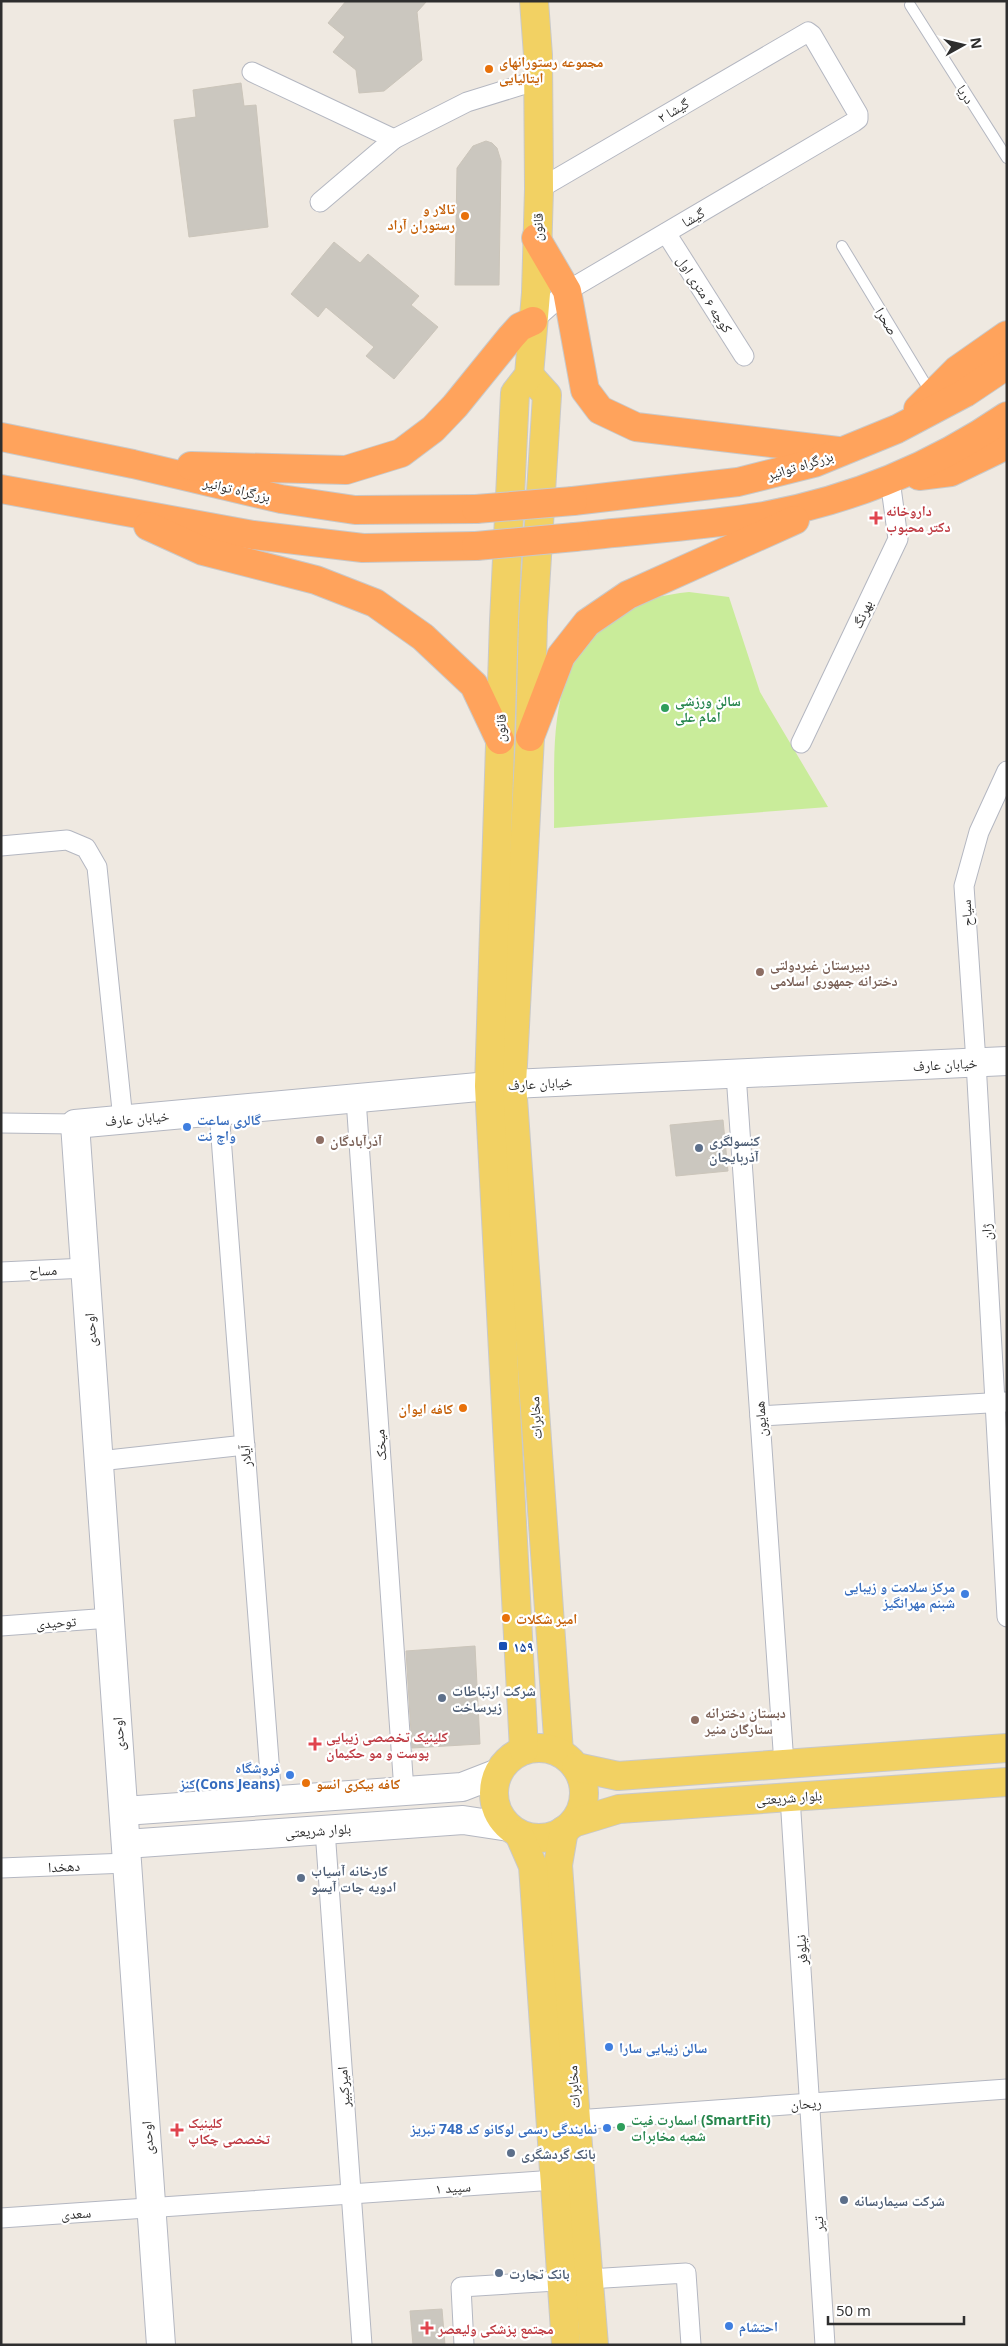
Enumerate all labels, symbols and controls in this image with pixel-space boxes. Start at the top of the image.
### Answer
north arrow [938,20,988,70]
text: N [966,36,987,50]
place label: مجموعه رستورانهای ایتالیایی [499,52,603,87]
marker: مجموعه رستورانهای ایتالیایی [483,63,495,75]
street label: دریا [953,81,979,107]
street label: گیشا ۲ [654,93,692,127]
place label: تالار و رستوران آراد [387,199,455,234]
street label: گیشا [678,203,708,231]
marker: تالار و رستوران آراد [459,210,471,222]
street label: قانون [527,213,547,241]
street label: کوچه ۶ متری اول [673,252,737,337]
street label: صحرا [871,304,903,338]
street label: بزرگراه توانیر [764,446,836,484]
street label: بزرگراه توانیر [201,472,273,506]
place label: داروخانه دکتر محبوب [886,501,951,536]
marker: داروخانه دکتر محبوب [870,512,882,524]
street label: بهرنگ [847,596,877,631]
place label: سالن ورزشی امام علی [675,691,741,727]
marker: سالن ورزشی امام علی [659,702,671,714]
street label: قانون [490,714,510,742]
street label: سیاح [956,899,977,927]
place label: دبیرستان غیردولتی دخترانه جمهوری اسلامی [770,955,898,990]
marker: دبیرستان غیردولتی دخترانه جمهوری اسلامی [754,966,766,978]
street label: خیابان عارف [912,1053,978,1075]
street label: خیابان عارف [507,1072,573,1094]
street label: خیابان عارف [104,1106,170,1130]
place label: گالری ساعت واچ نت [197,1110,261,1145]
marker: گالری ساعت واچ نت [181,1121,193,1133]
place label: آذرآبادگان [330,1131,382,1150]
place label: کنسولگری آذربایجان [709,1131,760,1166]
marker: آذرآبادگان [314,1134,326,1146]
marker: کنسولگری آذربایجان [693,1142,705,1154]
street label: ژان [976,1223,996,1241]
street label: مساح [28,1260,58,1281]
street label: اوحدی [79,1312,101,1348]
street label: مخابرات [524,1396,546,1440]
place label: کافه ایوان [399,1399,453,1418]
street label: همایون [749,1400,771,1438]
marker: کافه ایوان [457,1402,469,1414]
street label: میخک [369,1429,391,1461]
street label: آیلار [235,1444,255,1469]
place label: مرکز سلامت و زیبایی شبنم مهرانگیز [844,1577,955,1613]
marker: مرکز سلامت و زیبایی شبنم مهرانگیز [959,1588,971,1600]
place label: امیر شکلات [516,1609,577,1628]
street label: توحیدی [35,1611,77,1633]
marker: امیر شکلات [500,1612,512,1624]
place label: ۱۵۹ [513,1637,534,1656]
marker: ۱۵۹ [497,1640,509,1652]
place label: شرکت ارتباطات زیرساخت [452,1681,536,1716]
marker: شرکت ارتباطات زیرساخت [436,1692,448,1704]
place label: دبستان دخترانه ستارگان منیر [704,1703,786,1738]
marker: دبستان دخترانه ستارگان منیر [689,1714,701,1726]
street label: اوحدی [107,1716,129,1752]
place label: کلینیک تخصصی زیبایی پوست و مو حکیمان [326,1727,448,1762]
marker: کلینیک تخصصی زیبایی پوست و مو حکیمان [308,1737,322,1751]
place label: فروشگاه کنز(Cons Jeans) [179,1758,280,1793]
marker: فروشگاه کنز(Cons Jeans) [284,1769,296,1781]
place label: کافه بیکری انسو [316,1774,400,1793]
marker: کافه بیکری انسو [300,1777,312,1789]
street label: بلوار شریعتى [755,1785,823,1809]
street label: بلوار شریعتى [284,1818,352,1842]
street label: دهخدا [47,1856,81,1876]
place label: کارخانه آسیاب ادویه جات آیسو [311,1861,396,1896]
marker: کارخانه آسیاب ادویه جات آیسو [295,1872,307,1884]
street label: نیلوفر [790,1934,812,1967]
place label: سالن زیبایی سارا [619,2038,707,2057]
marker: سالن زیبایی سارا [603,2041,615,2053]
street label: مخابرات [562,2065,584,2109]
street label: امیرکبیر [332,2066,354,2109]
street label: ریحان [790,2092,822,2114]
place label: اسمارت فیت (SmartFit) شعبه مخابرات [631,2110,771,2145]
place label: کلينيک تخصصی چکاپ [188,2113,270,2148]
place label: نمایندگی رسمی لوکانو کد 748 تبریز [410,2119,597,2138]
street label: اوحدی [136,2120,158,2156]
marker: اسمارت فیت (SmartFit) شعبه مخابرات [615,2121,627,2133]
marker: نمایندگی رسمی لوکانو کد 748 تبریز [601,2122,613,2134]
marker: کلينيک تخصصی چکاپ [170,2123,184,2137]
place label: بانک گردشگری [521,2144,596,2163]
marker: بانک گردشگری [505,2147,517,2159]
street label: سپید ۱ [434,2176,472,2198]
place label: شرکت سیمارسانه [854,2191,945,2210]
marker: شرکت سیمارسانه [838,2194,850,2206]
street label: سعدی [60,2202,92,2224]
street label: تیر [808,2216,828,2233]
place label: بانک تجارت [509,2264,570,2283]
marker: بانک تجارت [493,2267,505,2279]
scale bar [828,2294,964,2326]
text: 50 m [836,2300,871,2320]
place label: احتشام [739,2317,778,2337]
place label: مجتمع پزشکی ولیعصر [437,2319,554,2339]
marker: احتشام [723,2320,735,2332]
marker: مجتمع پزشکی ولیعصر [420,2321,434,2335]

